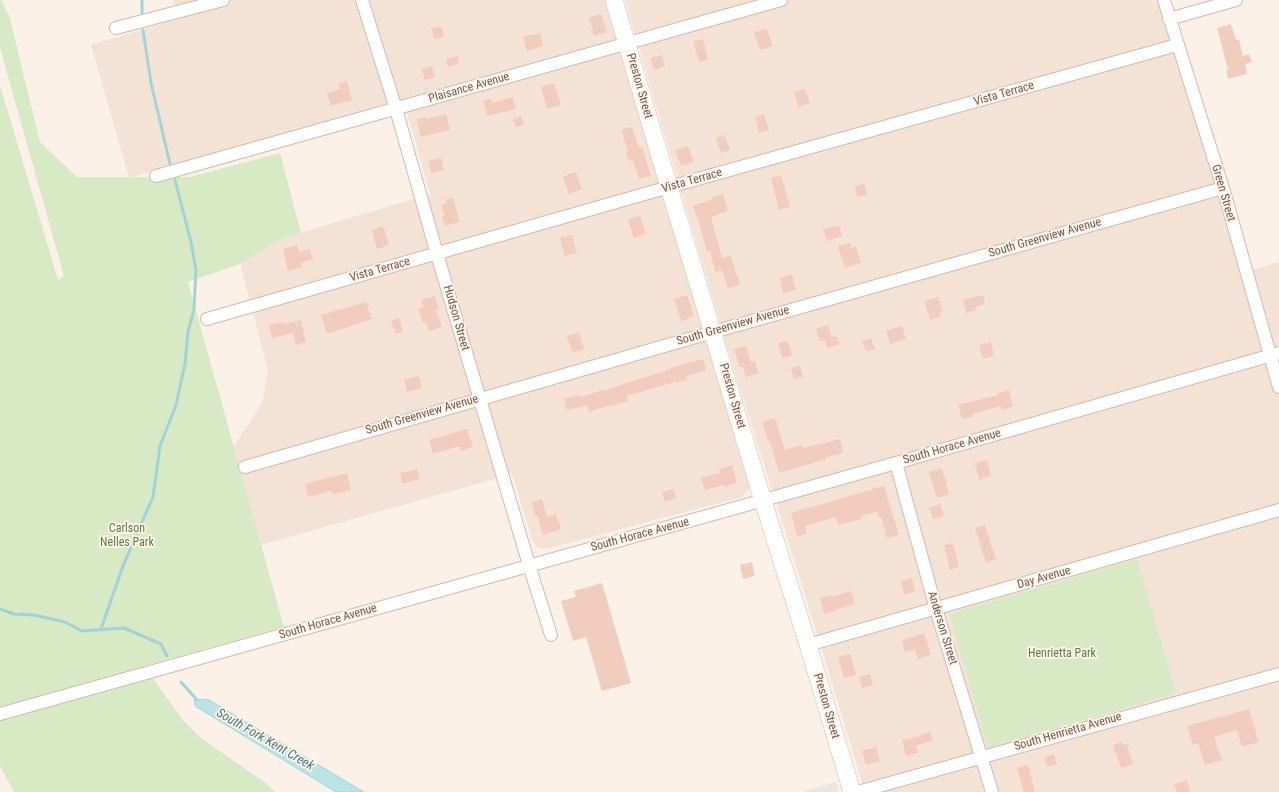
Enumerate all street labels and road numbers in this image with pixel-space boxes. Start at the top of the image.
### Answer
street label: Preston Street [623,52,655,120]
street label: Plaisance Avenue [427,70,511,106]
street label: Vista Terrace [972,78,1036,110]
street label: Green Street [1208,163,1238,223]
street label: Vista Terrace [660,165,724,197]
street label: South Greenview Avenue [987,215,1103,261]
street label: Vista Terrace [348,254,412,286]
street label: Hudson Street [440,284,472,352]
street label: South Greenview Avenue [675,303,791,349]
street label: Preston Street [716,362,748,430]
street label: South Greenview Avenue [364,392,480,438]
street label: South Horace Avenue [901,426,1003,468]
street label: South Horace Avenue [589,515,691,555]
street label: Day Avenue [1016,564,1072,592]
street label: Anderson Street [924,589,960,667]
street label: South Horace Avenue [277,601,379,643]
street label: Preston Street [810,672,842,740]
street label: South Henrietta Avenue [1013,710,1123,754]

